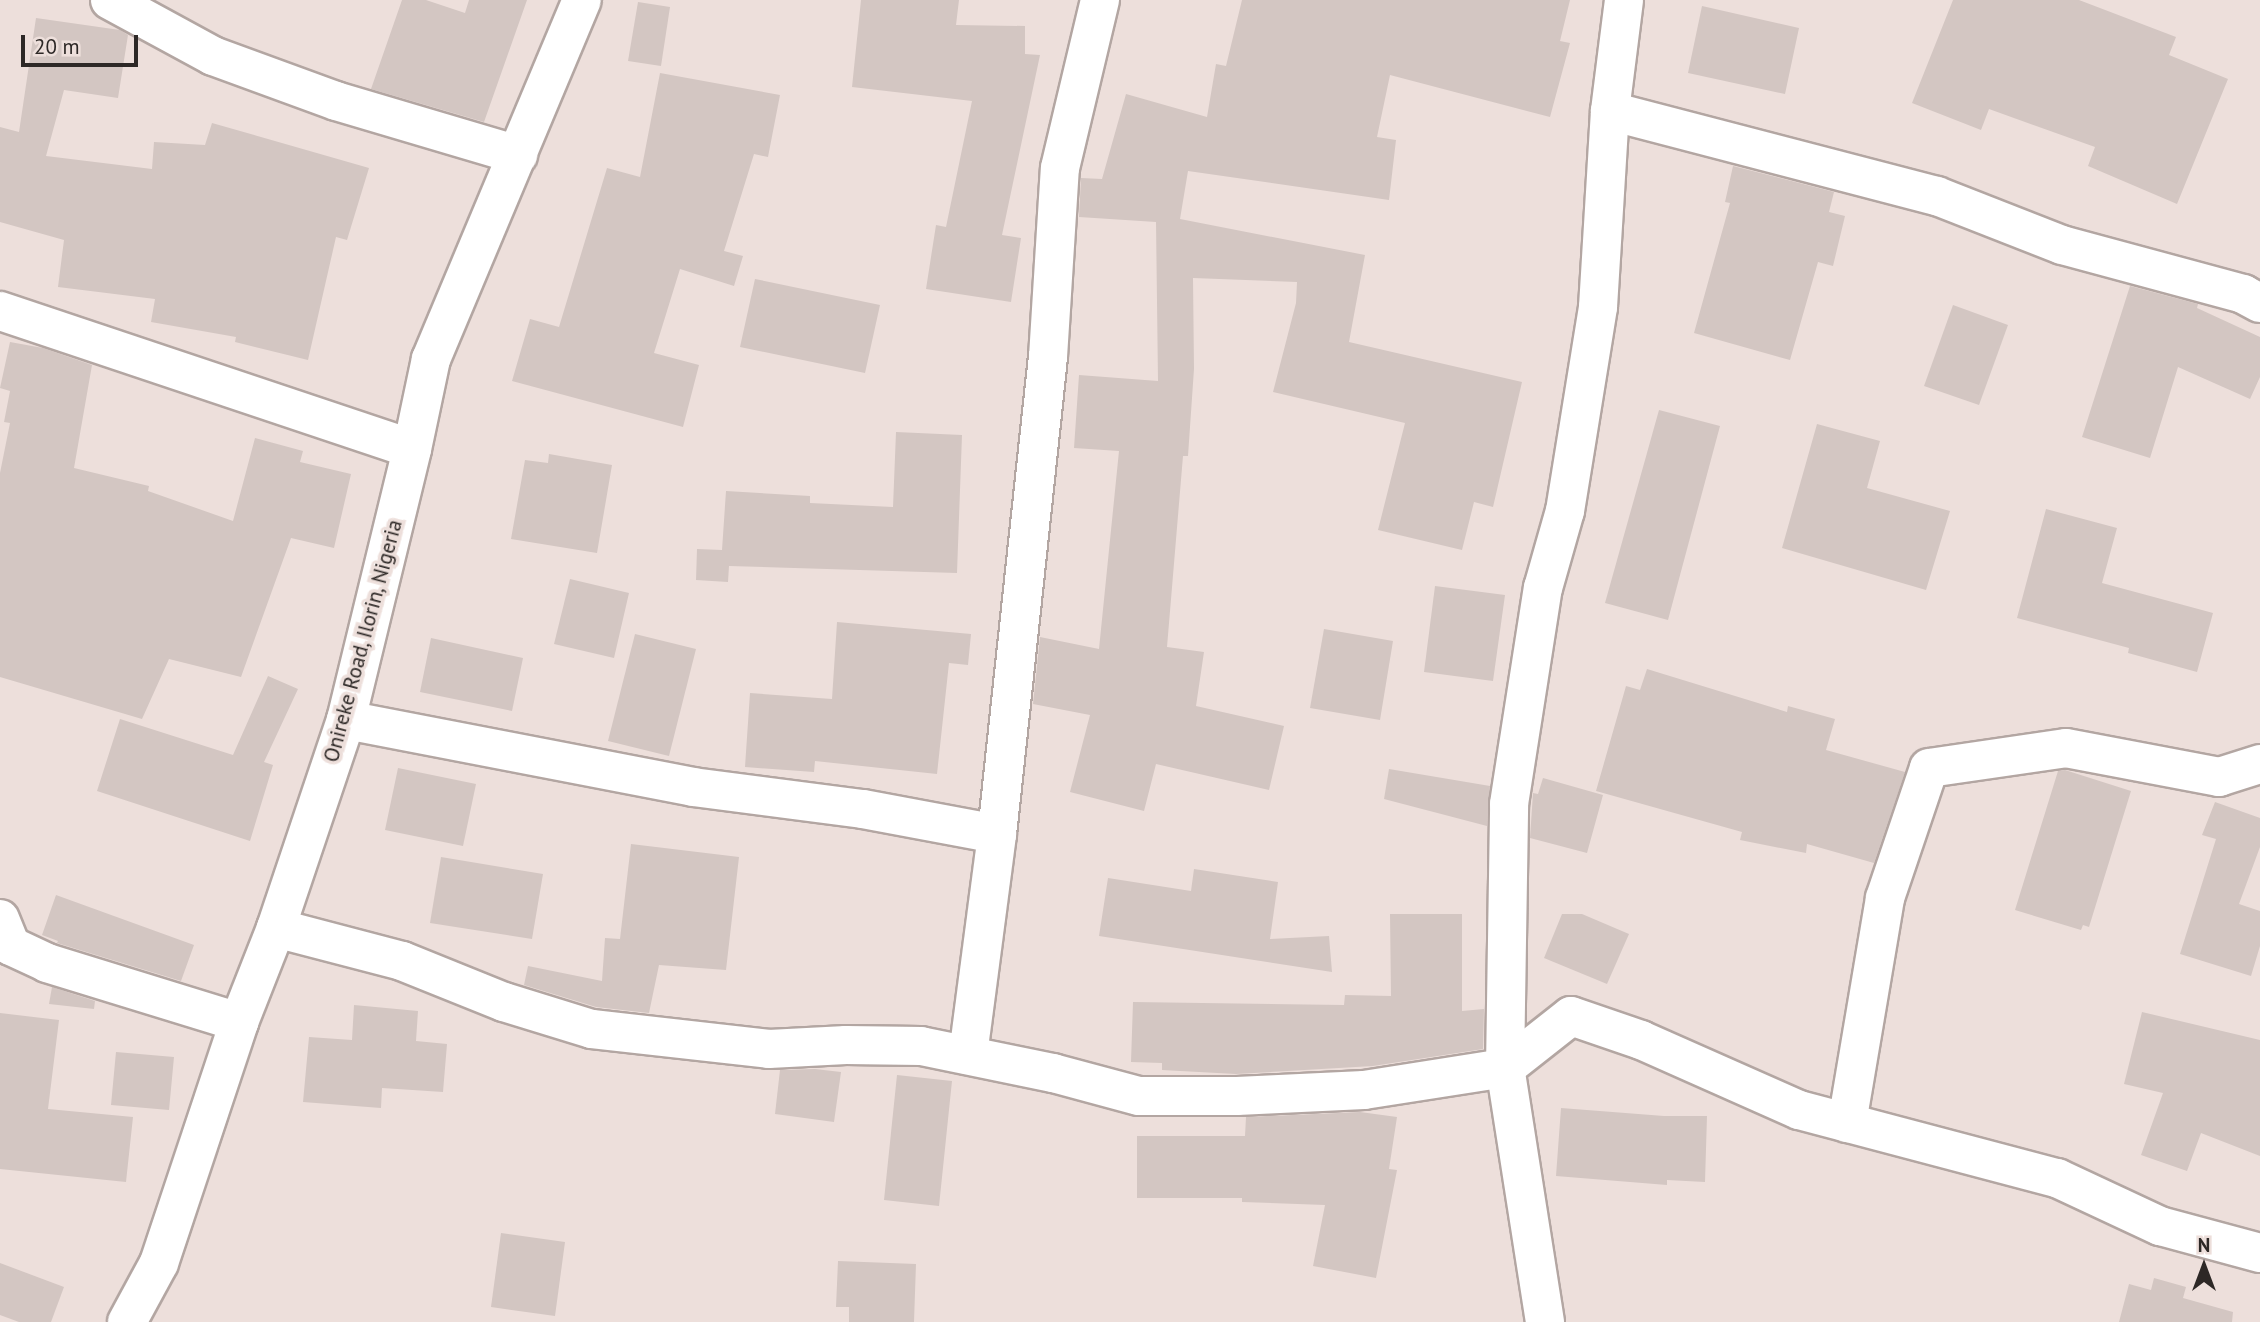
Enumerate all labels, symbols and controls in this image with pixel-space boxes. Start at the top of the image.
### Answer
scale bar [24,21,142,65]
text: 20 m [34,33,80,60]
street label: Onireke Road, Ilorin, Nigeria [318,515,408,767]
north arrow [2169,1231,2239,1301]
text: N [2198,1233,2210,1257]

